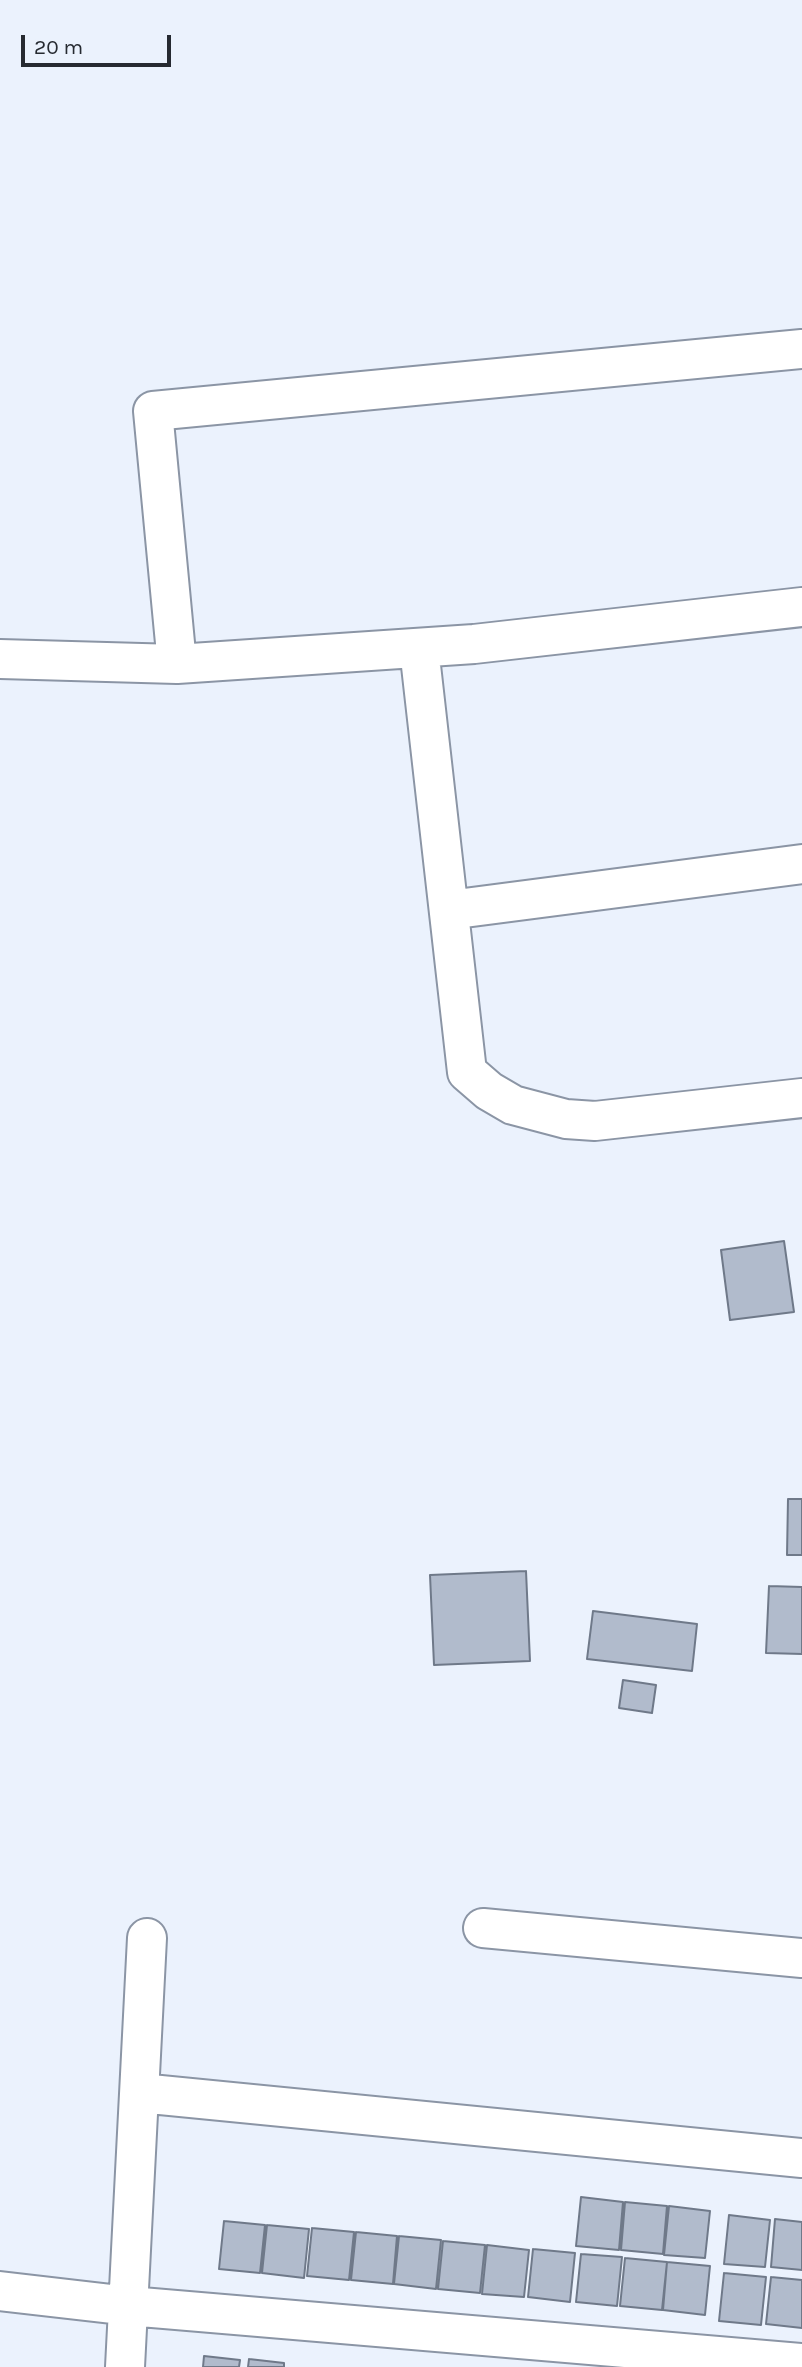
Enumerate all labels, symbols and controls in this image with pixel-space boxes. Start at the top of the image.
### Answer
scale bar [24,21,175,65]
text: 20 m [34,35,83,59]

